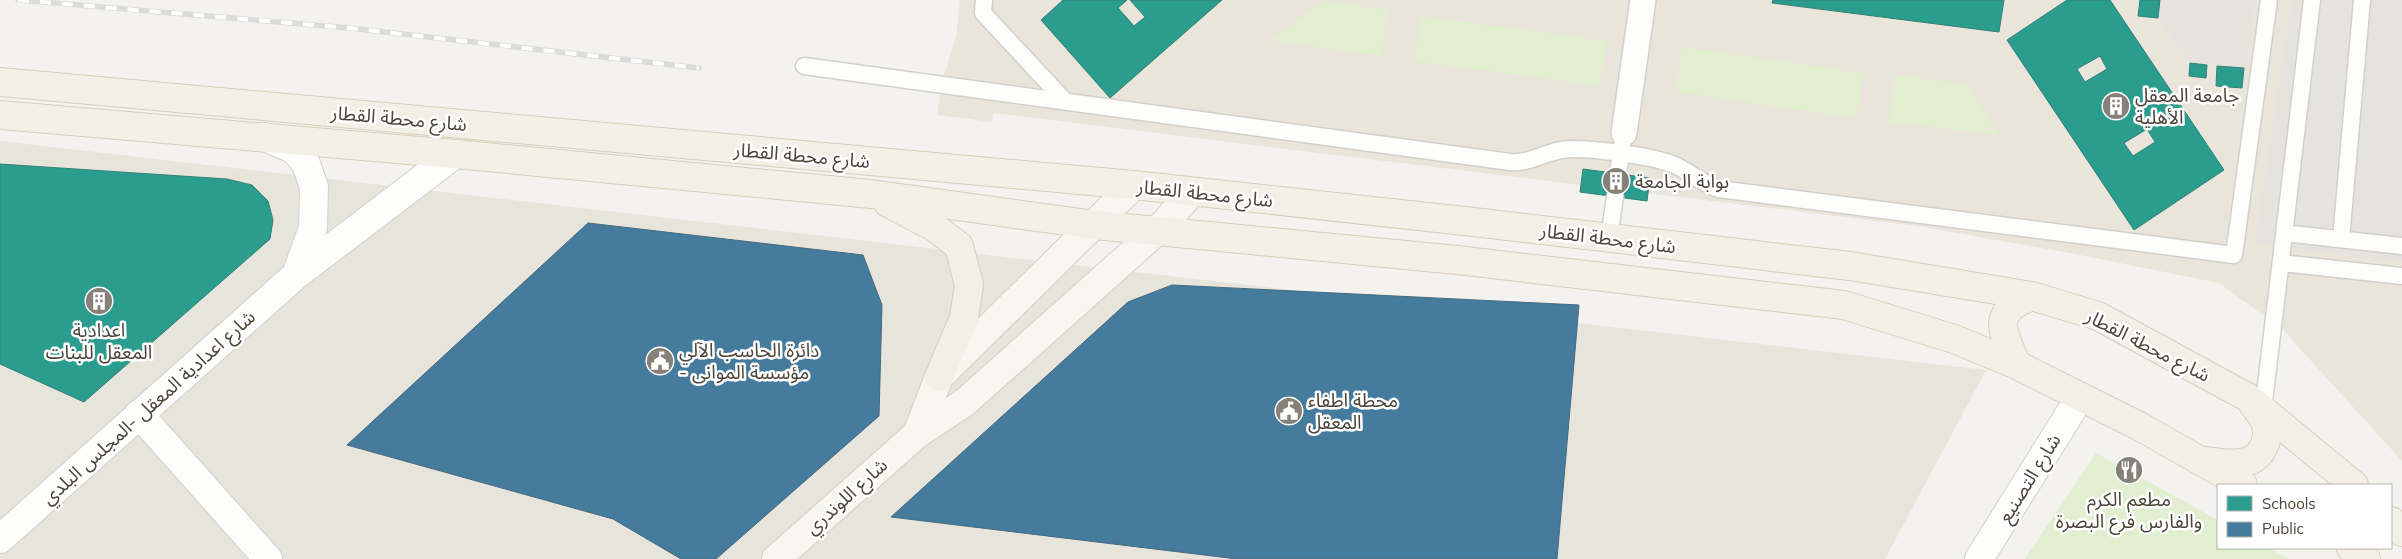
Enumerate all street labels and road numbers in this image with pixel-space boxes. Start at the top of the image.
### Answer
street label: شارع محطة القطار [329,100,468,138]
street label: شارع محطة القطار [732,137,871,175]
street label: شارع محطة القطار [1135,174,1274,214]
street label: شارع محطة القطار [1537,218,1677,260]
street label: شارع محطة القطار [2080,303,2214,388]
street label: شارع اعدادية المعقل -المجلس البلدي [36,304,262,512]
street label: شارع التصنيع [1992,429,2068,528]
street label: شارع اللوندري [800,453,894,542]

